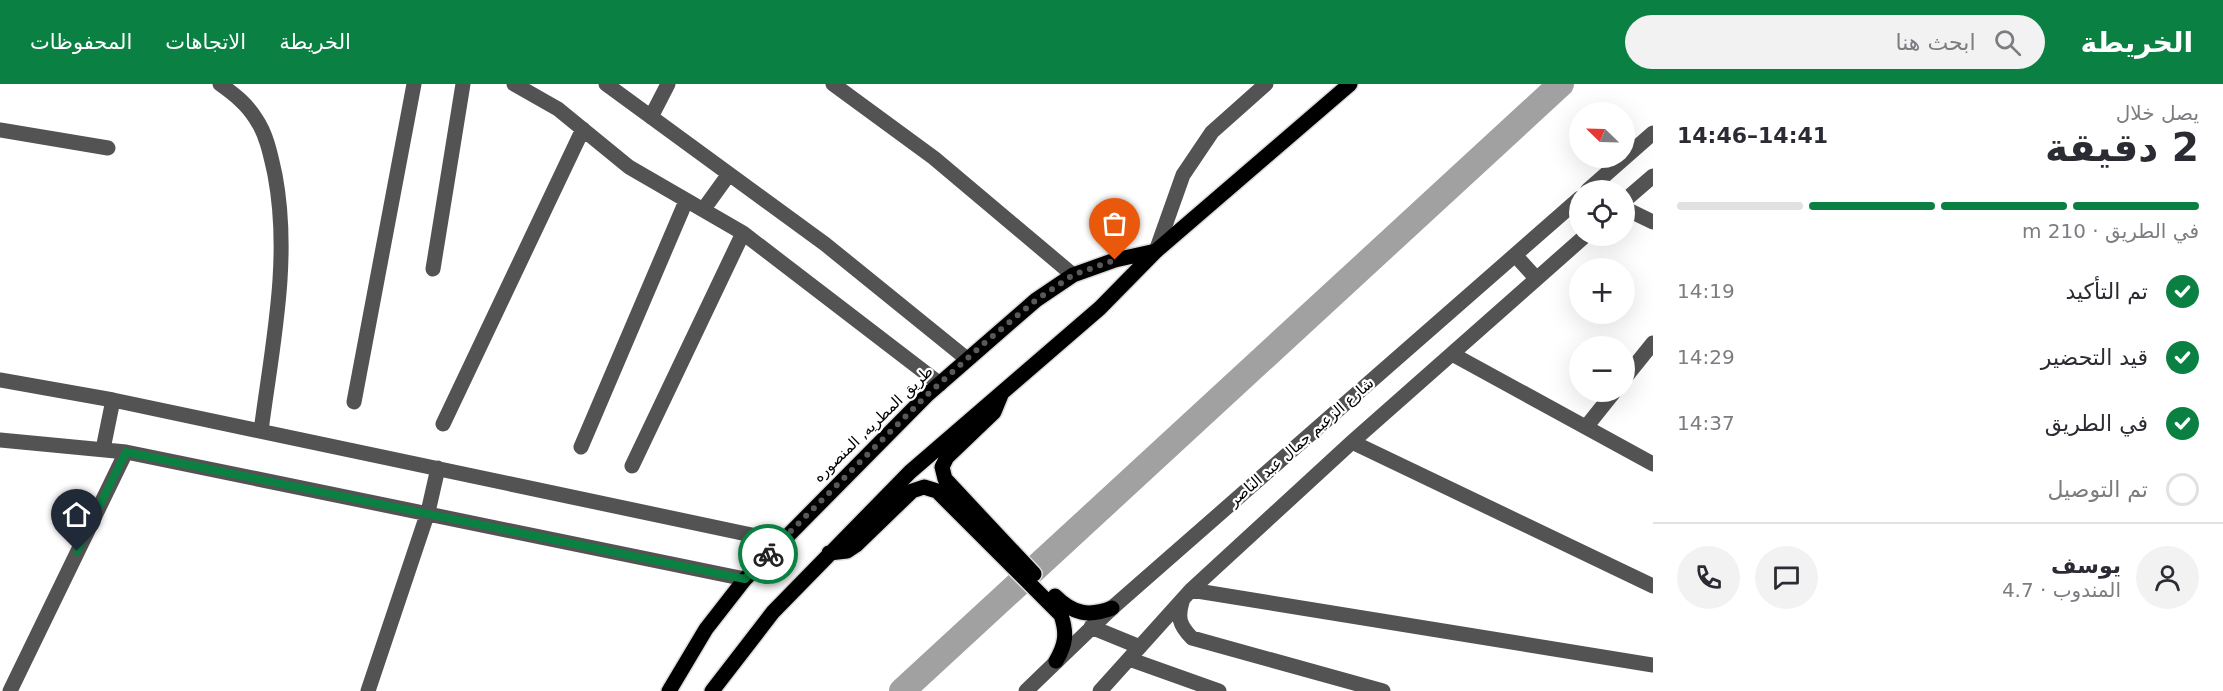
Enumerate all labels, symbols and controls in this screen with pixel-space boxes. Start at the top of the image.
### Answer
search box [1625,15,2045,69]
icon: search [1991,26,2024,59]
text: الخريطة [2081,26,2193,59]
text: المحفوظات [30,30,132,54]
text: الاتجاهات [165,30,246,54]
text: الخريطة [279,30,351,54]
text: ابحث هنا [1896,30,1976,55]
text: يصل خلال [2116,101,2199,125]
north arrow [1569,102,1635,168]
map controls [1569,102,1635,402]
text: 14:41–14:46 [1677,123,1828,148]
text: 2 دقيقة [2045,125,2199,170]
button: locate [1569,180,1635,246]
pin [1089,198,1140,260]
icon: bag [1098,207,1131,240]
text: في الطريق · 210 m [2022,219,2199,243]
button: + [1569,258,1635,324]
icon: check [2166,275,2199,308]
text: 14:19 [1677,279,1735,303]
text: تم التأكيد [2065,279,2148,304]
button: − [1569,336,1635,402]
icon: check [2166,341,2199,374]
text: 14:29 [1677,345,1735,369]
text: قيد التحضير [2041,345,2148,370]
street label: طريق المطريه, المنصوره [809,362,937,486]
street label: شارع الزعيم جمال عبد الناصر [1224,374,1377,511]
icon: check [2166,407,2199,440]
text: 14:37 [1677,411,1735,435]
text: في الطريق [2045,411,2148,436]
text: تم التوصيل [2047,477,2148,502]
pin [51,489,102,551]
icon: home [60,498,93,531]
courier [738,524,798,584]
icon: bike [752,538,785,571]
button: phone [1677,546,1740,609]
button: chat [1755,546,1818,609]
button: person [2136,546,2199,609]
text: يوسف [2051,553,2121,578]
text: المندوب · 4.7 [2002,578,2121,602]

